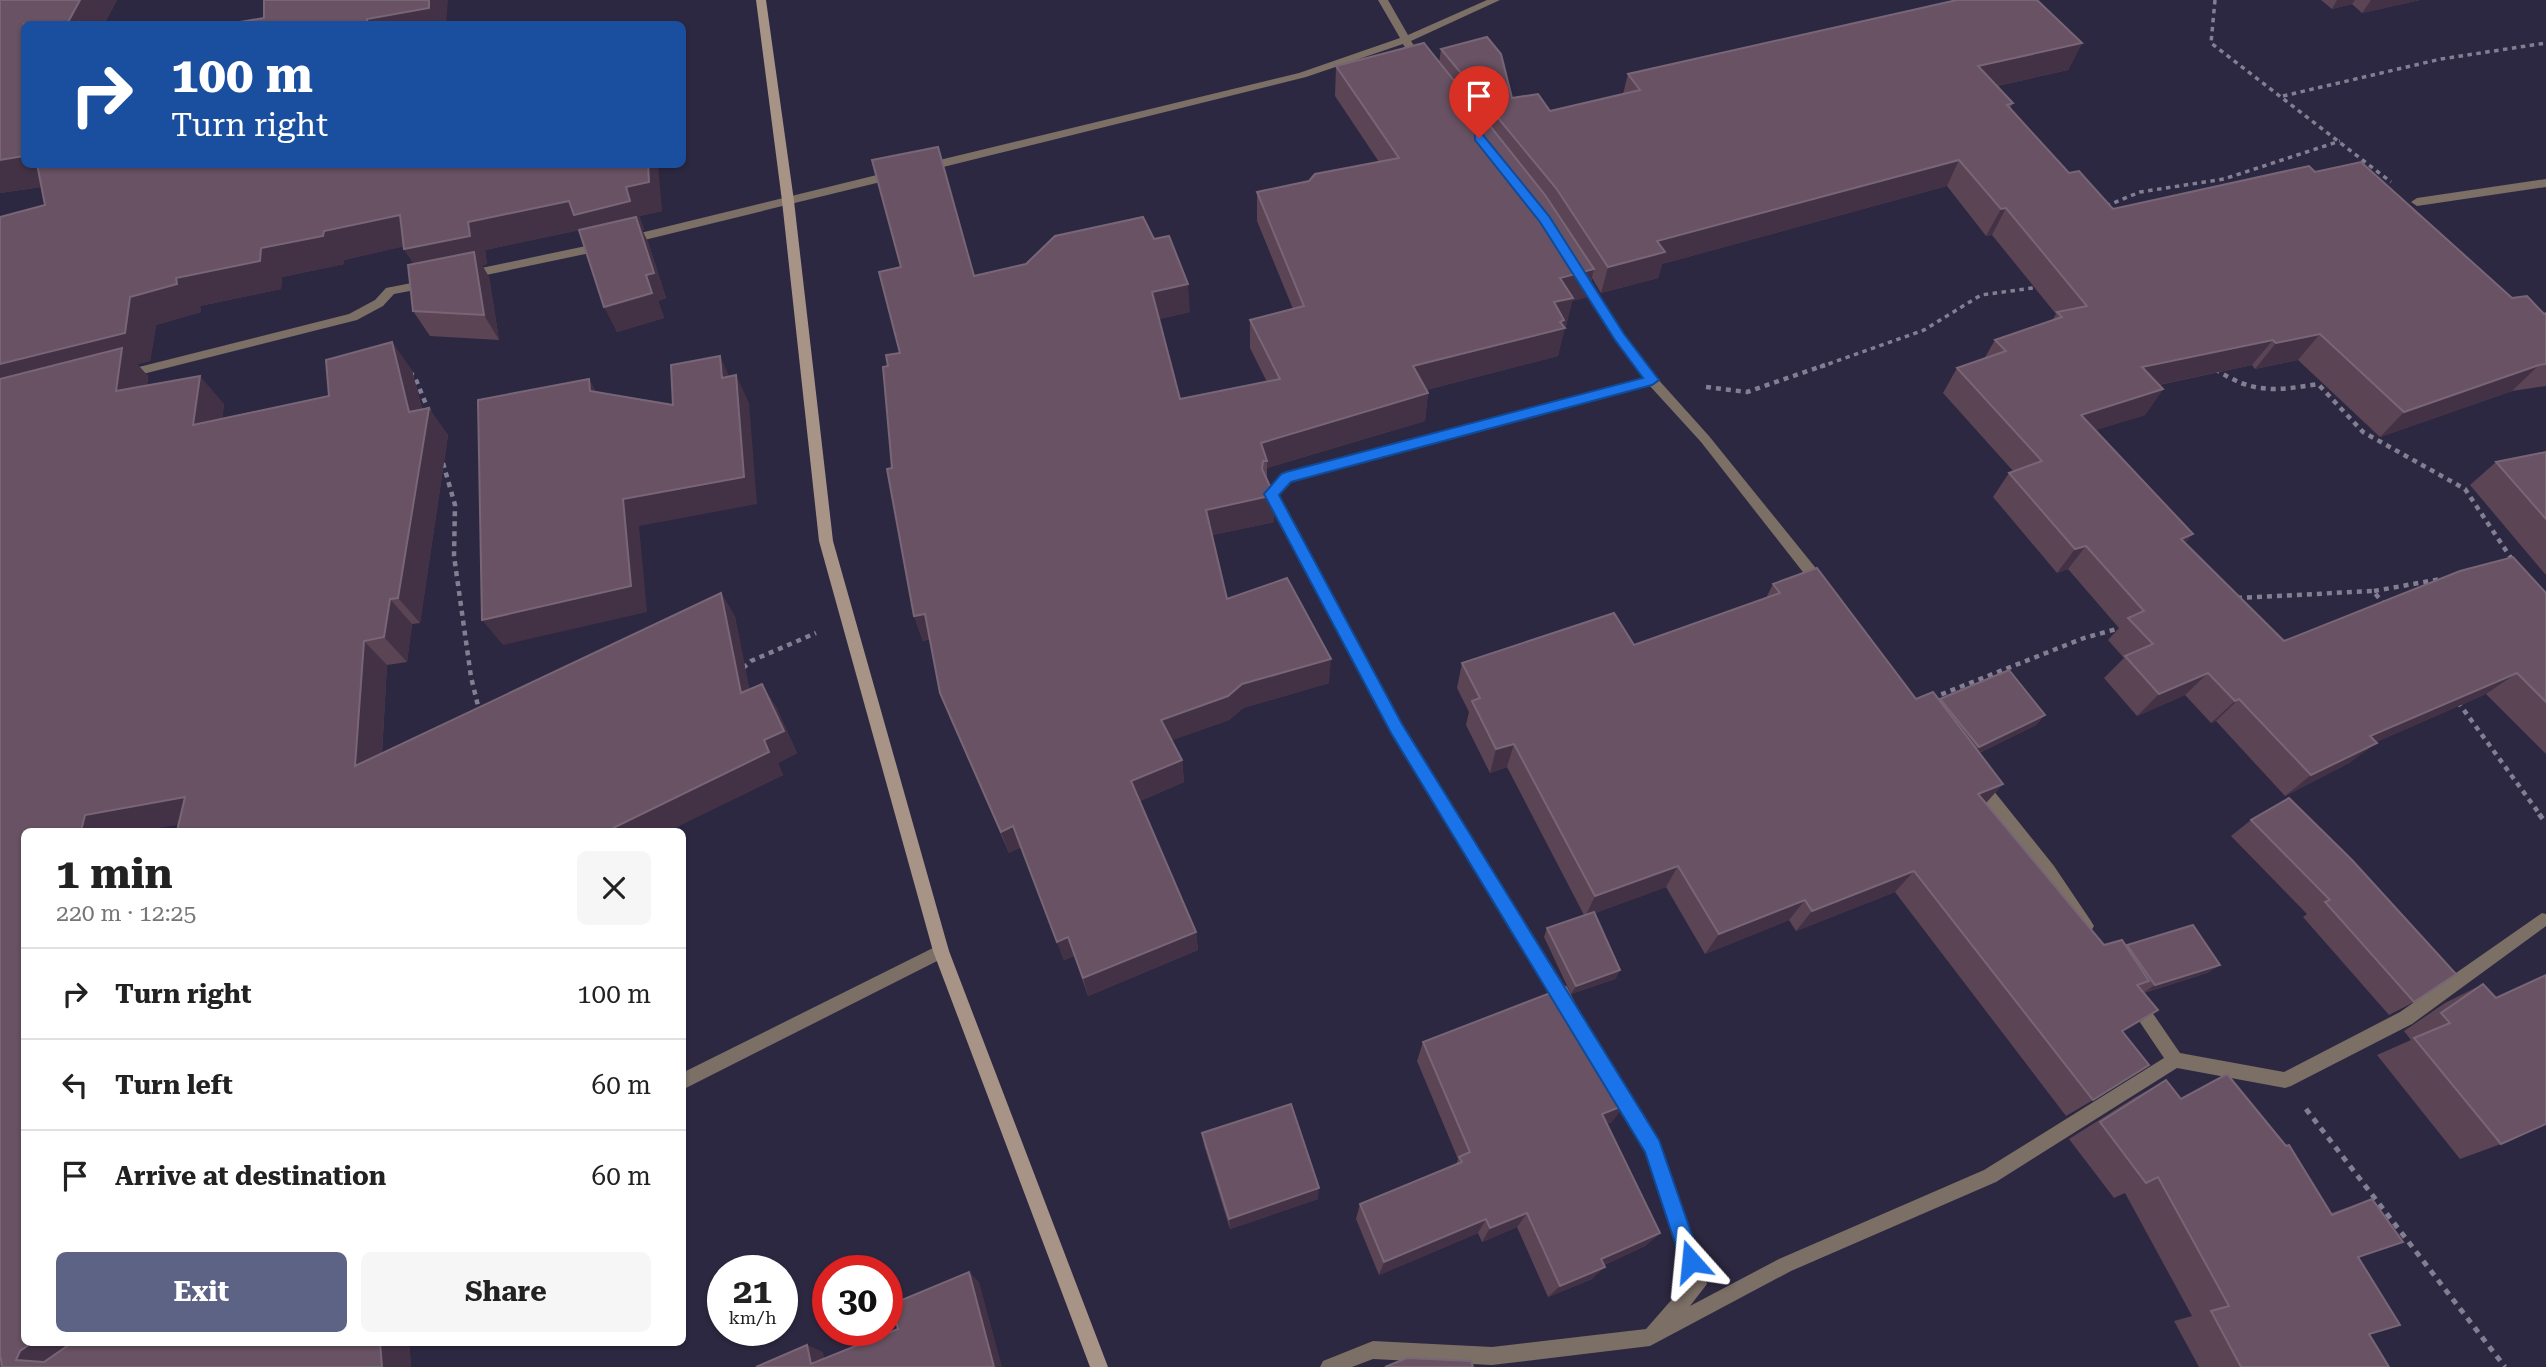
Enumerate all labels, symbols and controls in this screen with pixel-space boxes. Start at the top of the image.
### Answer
text: 100 m [171,47,313,104]
icon: right [56,49,147,140]
pin [1449,66,1509,138]
icon: arrive [1460,77,1498,115]
text: Turn right [171,106,328,144]
text: 1 min [56,849,173,898]
button: close [577,851,651,925]
text: 220 m · 12:25 [56,900,196,927]
icon: right [56,975,94,1013]
text: Turn right [115,979,251,1009]
text: 100 m [577,979,651,1009]
icon: left [56,1066,94,1104]
text: Turn left [115,1070,233,1100]
text: 60 m [592,1070,651,1100]
icon: arrive [56,1157,94,1195]
text: Arrive at destination [115,1161,386,1191]
text: 60 m [592,1161,651,1191]
position arrow [1654,1224,1728,1298]
button: Exit [56,1252,347,1332]
button: Share [361,1252,651,1332]
speed limit sign: 30 [812,1255,903,1346]
text: 21 [733,1271,772,1312]
text: km/h [728,1307,777,1328]

